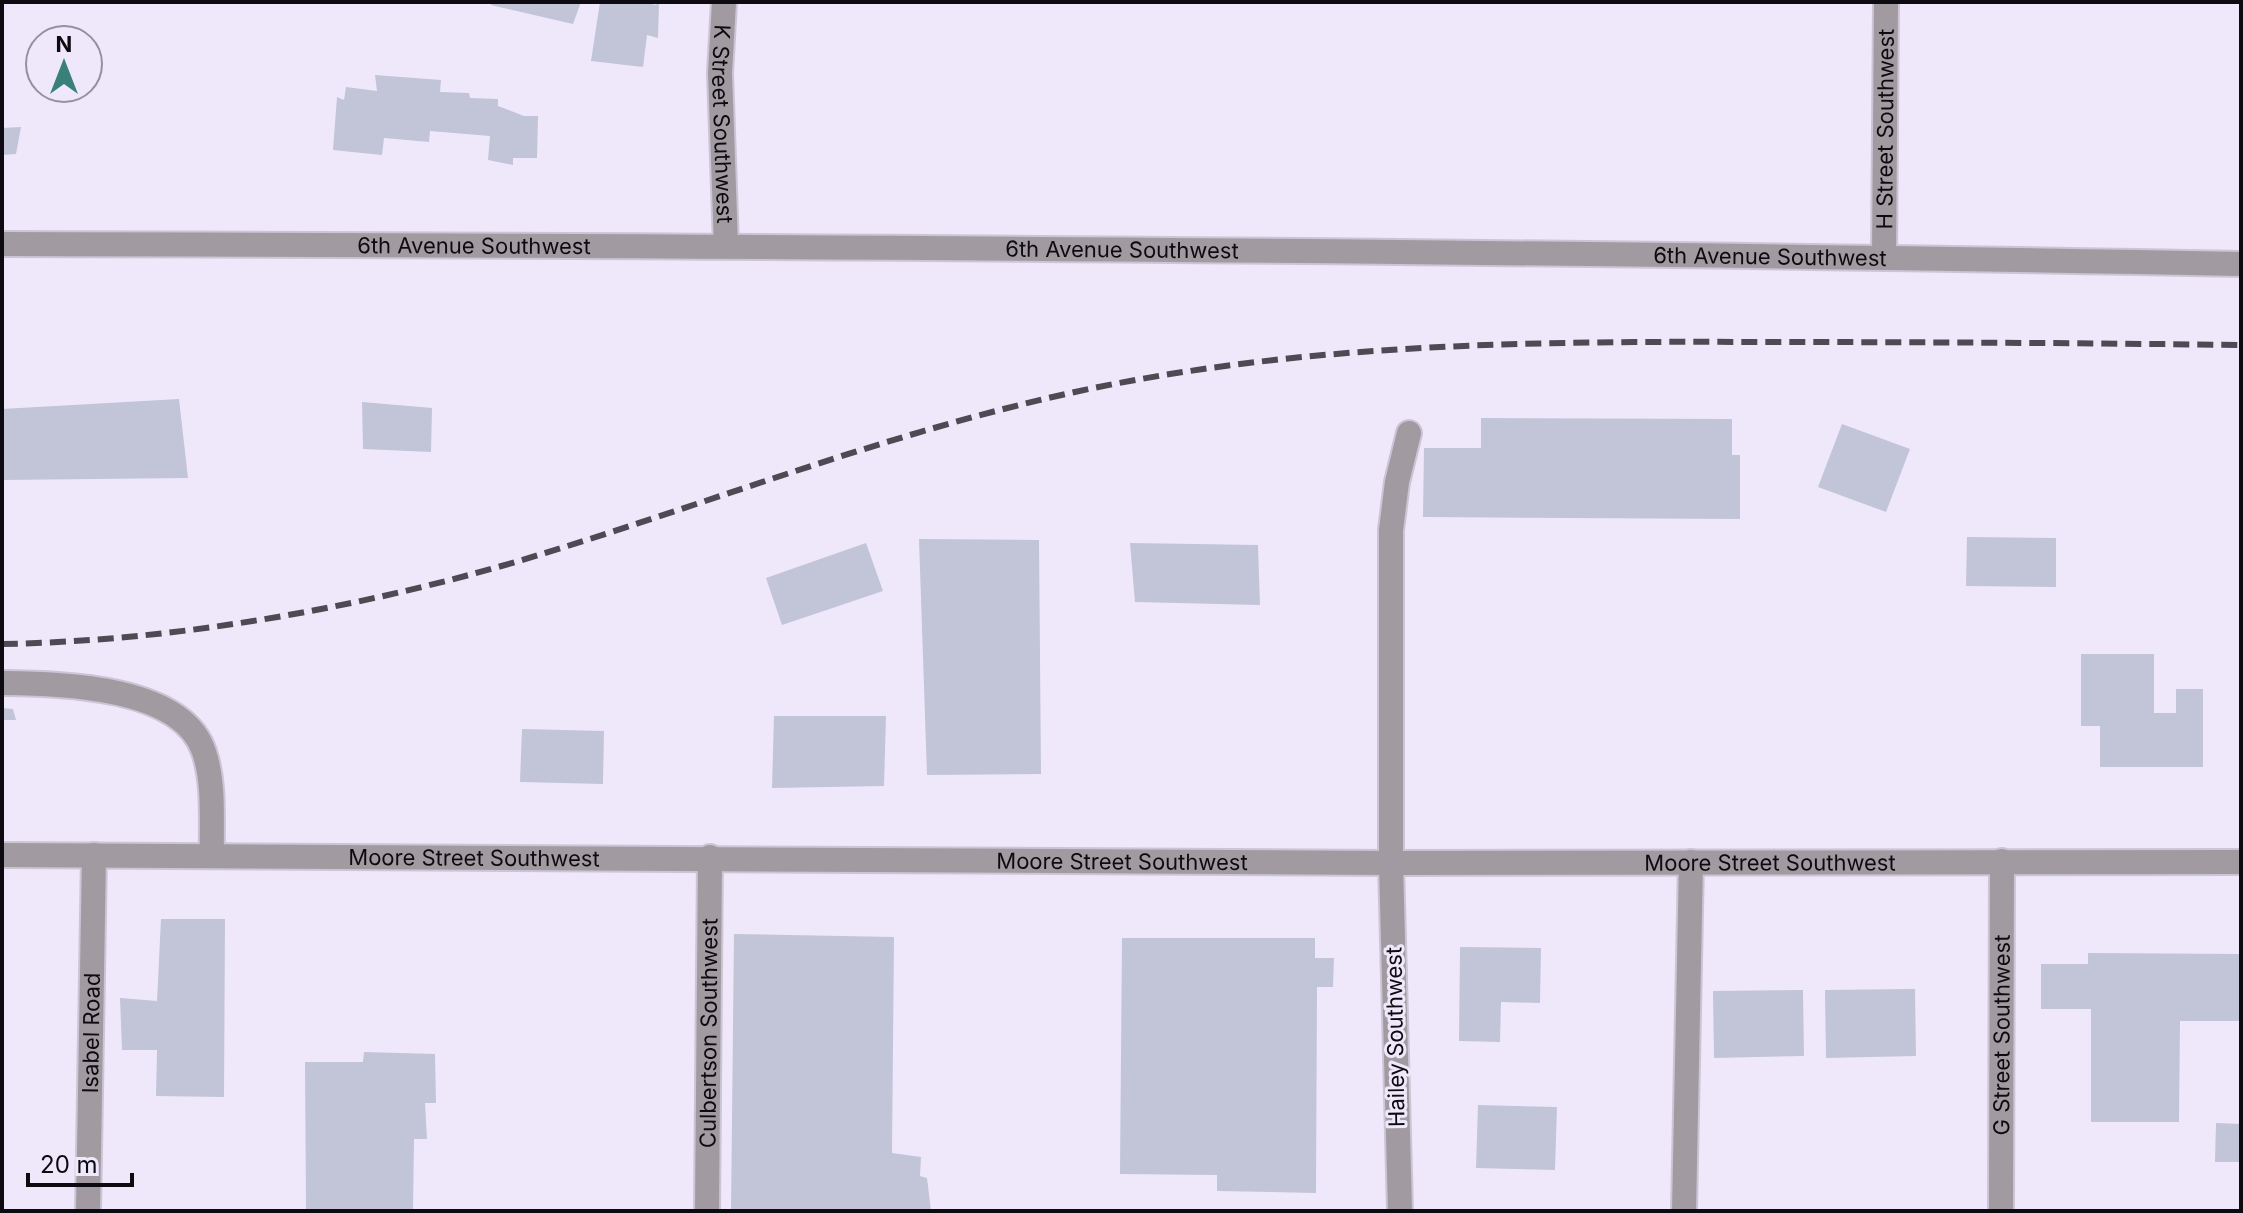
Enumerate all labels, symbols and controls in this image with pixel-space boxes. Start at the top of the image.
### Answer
north arrow [24,24,104,104]
street label: K Street Southwest [707,24,738,224]
street label: H Street Southwest [1871,29,1899,229]
text: N [56,31,72,57]
street label: 6th Avenue Southwest [357,232,591,259]
street label: 6th Avenue Southwest [1005,236,1239,263]
street label: 6th Avenue Southwest [1653,242,1887,271]
street label: Moore Street Southwest [348,844,600,871]
street label: Moore Street Southwest [996,848,1248,875]
street label: Moore Street Southwest [1644,849,1896,876]
street label: Culbertson Southwest [695,918,722,1148]
street label: G Street Southwest [1988,935,2015,1135]
street label: Hailey Southwest [1380,947,1410,1127]
street label: Isabel Road [77,972,105,1094]
scale bar [28,1137,132,1187]
text: 20 m [40,1150,98,1179]

